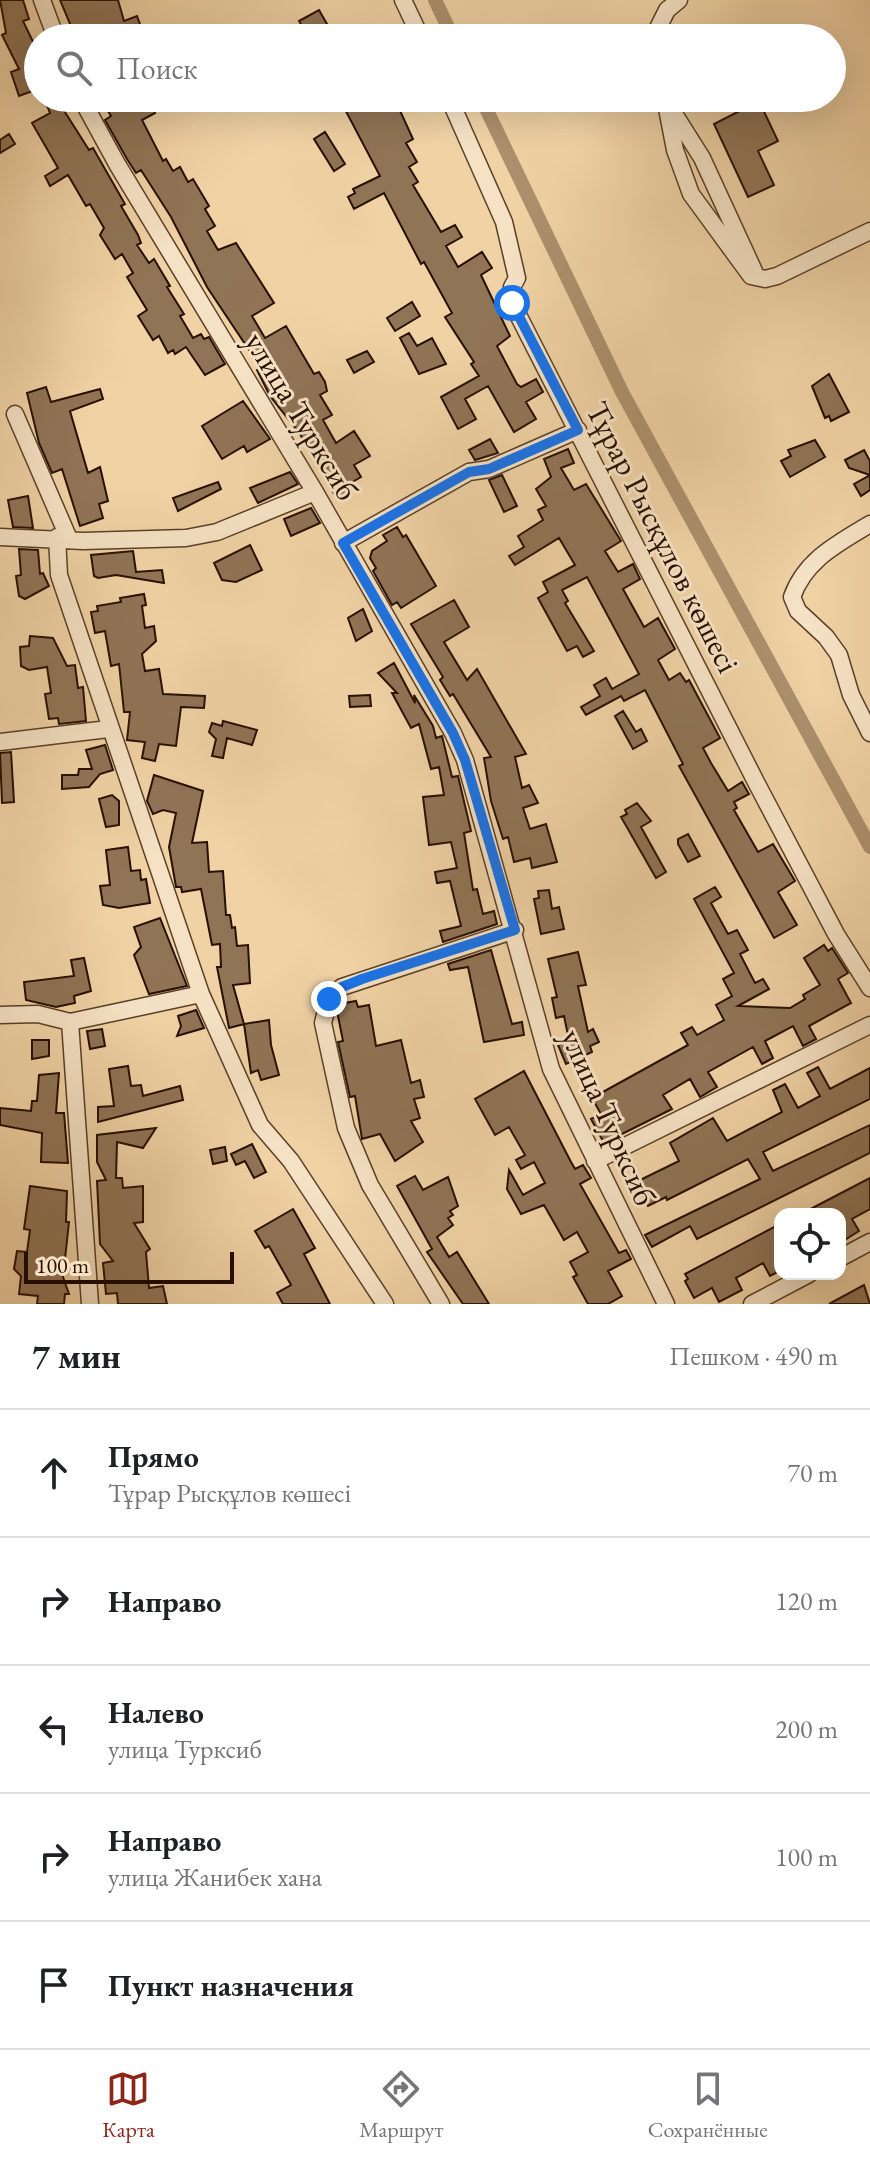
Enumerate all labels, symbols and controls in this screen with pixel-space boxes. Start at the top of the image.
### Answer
search box [24,24,846,112]
icon: search [52,46,96,90]
text: Поиск [116,49,198,88]
route start [494,285,530,321]
street label: улица Турксиб [235,324,369,508]
street label: Тұрар Рысқұлов көшесі [576,394,750,680]
route end [311,981,347,1017]
street label: улица Турксиб [551,1022,667,1212]
map controls [774,1208,846,1280]
button: locate [774,1208,846,1280]
scale bar [24,1248,234,1284]
text: 100 m [36,1251,89,1280]
text: 7 мин [32,1334,121,1378]
text: Пешком · 490 m [669,1339,838,1373]
text: Прямо [108,1437,199,1476]
icon: ahead [32,1451,76,1495]
text: 70 m [788,1456,838,1490]
text: Тұрар Рысқұлов көшесі [108,1476,351,1510]
icon: right [32,1579,76,1623]
text: Направо [108,1582,221,1621]
text: 120 m [775,1584,838,1618]
text: Налево [108,1693,204,1732]
icon: left [32,1707,76,1751]
text: 200 m [775,1712,838,1746]
text: улица Турксиб [108,1732,262,1766]
text: Направо [108,1821,221,1860]
icon: right [32,1835,76,1879]
text: 100 m [775,1840,838,1874]
text: улица Жанибек хана [108,1860,322,1894]
icon: arrive [32,1963,76,2007]
text: Пункт назначения [108,1966,354,2005]
tab: Карта [102,2067,155,2144]
tab: Маршрут [359,2067,443,2144]
tab: Сохранённые [648,2067,768,2144]

